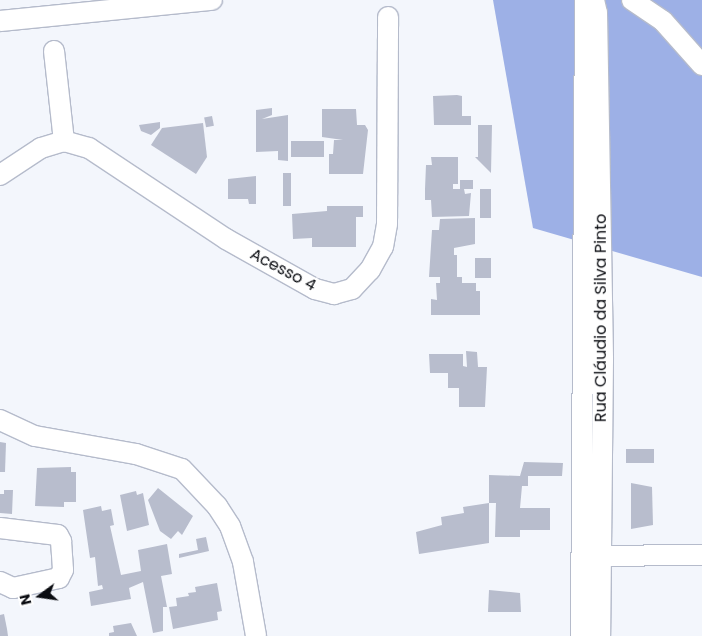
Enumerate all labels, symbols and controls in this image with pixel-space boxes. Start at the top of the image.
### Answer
street label: Rua Cláudio da Silva Pinto [591,214,611,422]
street label: Acesso 4 [247,245,319,295]
north arrow [15,571,65,621]
text: N [14,592,36,607]

